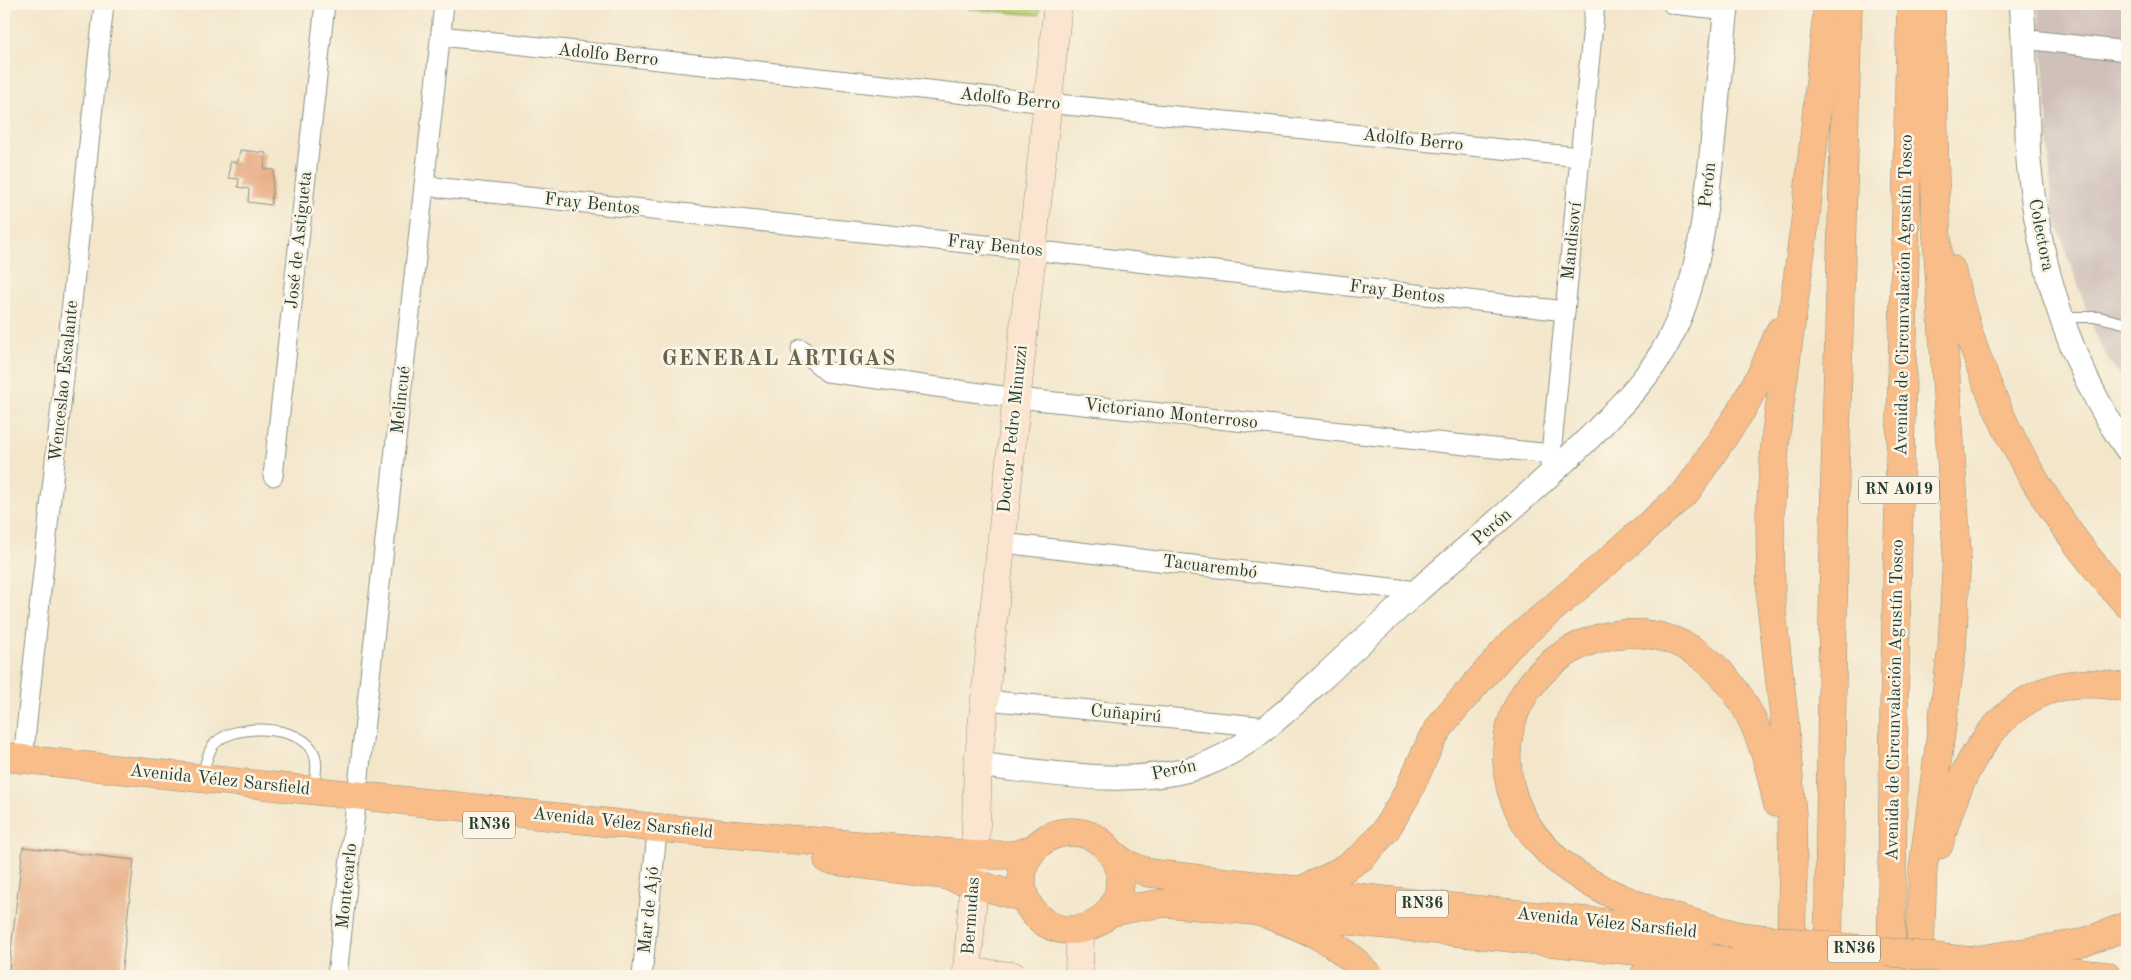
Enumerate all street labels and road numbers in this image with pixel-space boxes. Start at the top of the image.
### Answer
street label: Adolfo Berro [557,41,659,69]
street label: Adolfo Berro [959,85,1061,113]
street label: Adolfo Berro [1362,126,1464,154]
street label: Avenida de Circunvalación Agustín Tosco [1892,134,1916,456]
street label: Perón [1697,161,1719,209]
street label: José de Astigueta [283,170,315,310]
street label: Fray Bentos [543,190,641,218]
street label: Colectora [2025,197,2057,273]
street label: Mandisoví [1559,201,1585,281]
street label: Fray Bentos [946,232,1044,260]
street label: Fray Bentos [1348,277,1446,307]
street label: Wenceslao Escalante [47,299,81,463]
street label: Doctor Pedro Minuzzi [995,344,1031,514]
street label: Melincué [388,365,414,435]
street label: Victoriano Monterroso [1083,396,1259,432]
road number: RN A019 [1859,476,1939,504]
street label: Perón [1469,505,1515,549]
street label: Avenida de Circunvalación Agustín Tosco [1883,539,1907,861]
street label: Tacuarembó [1162,552,1258,582]
street label: Cuñapirú [1090,702,1163,726]
street label: Perón [1150,756,1198,784]
street label: Avenida Vélez Sarsfield [129,762,311,798]
street label: Avenida Vélez Sarsfield [532,805,714,841]
road number: RN36 [463,812,515,838]
street label: Montecarlo [334,842,360,930]
street label: Mar de Ajó [635,865,663,954]
street label: Bermudas [959,876,983,956]
road number: RN36 [1396,891,1448,918]
street label: Avenida Vélez Sarsfield [1516,905,1698,941]
road number: RN36 [1828,936,1880,962]

